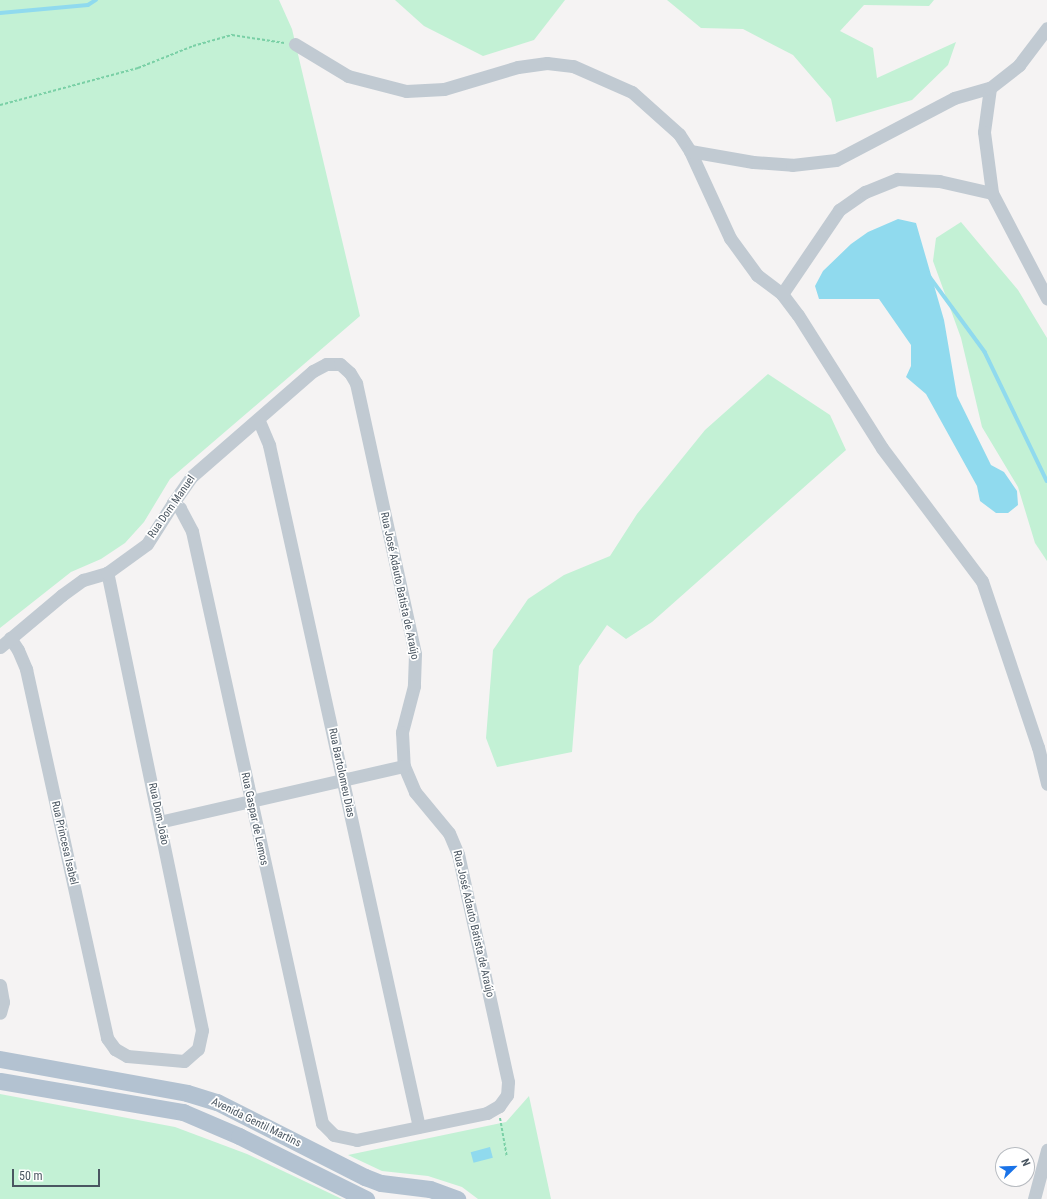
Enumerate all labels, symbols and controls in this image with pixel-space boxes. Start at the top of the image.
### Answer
street label: Rua Dom Manuel [146,473,198,541]
street label: Rua José Adauto Batista de Araújo [377,511,421,661]
street label: Rua Bartolomeu Dias [325,727,357,819]
street label: Rua Gaspar de Lemos [238,771,270,867]
street label: Rua Dom João [145,782,171,846]
street label: Rua Princesa Isabel [48,800,80,886]
street label: Rua José Adauto Batista de Araújo [450,849,496,999]
street label: Avenida Gentil Martins [209,1096,303,1150]
north arrow [995,1147,1035,1187]
text: N [1018,1157,1033,1168]
scale bar [14,1161,102,1187]
text: 50 m [19,1169,43,1183]

